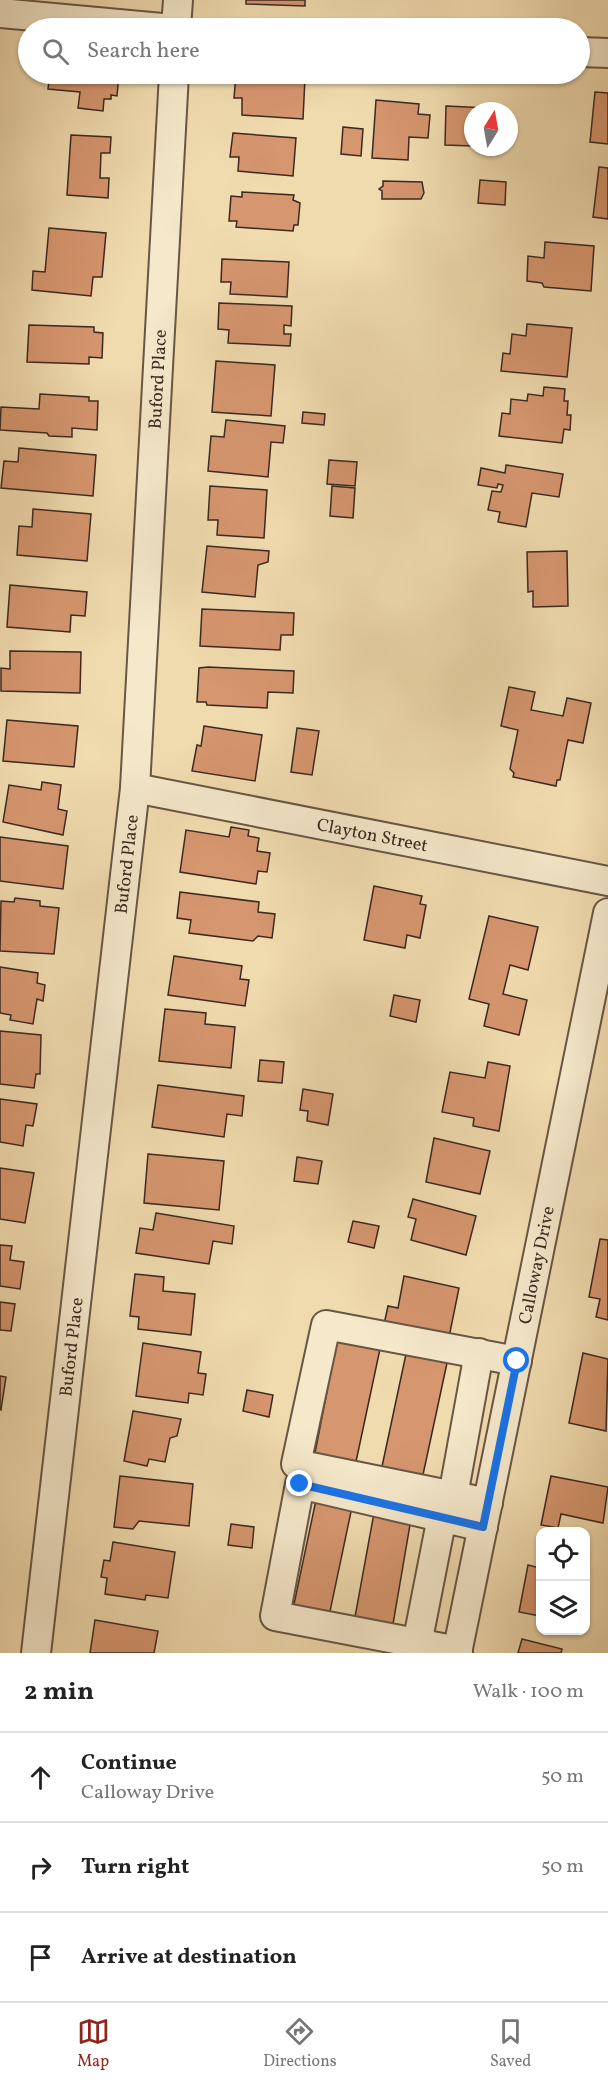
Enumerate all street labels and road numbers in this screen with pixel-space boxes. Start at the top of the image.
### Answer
street label: Buford Place [144,329,174,430]
street label: Buford Place [110,813,146,915]
street label: Clayton Street [314,813,430,859]
street label: Calloway Drive [513,1204,562,1327]
street label: Buford Place [54,1296,91,1398]

